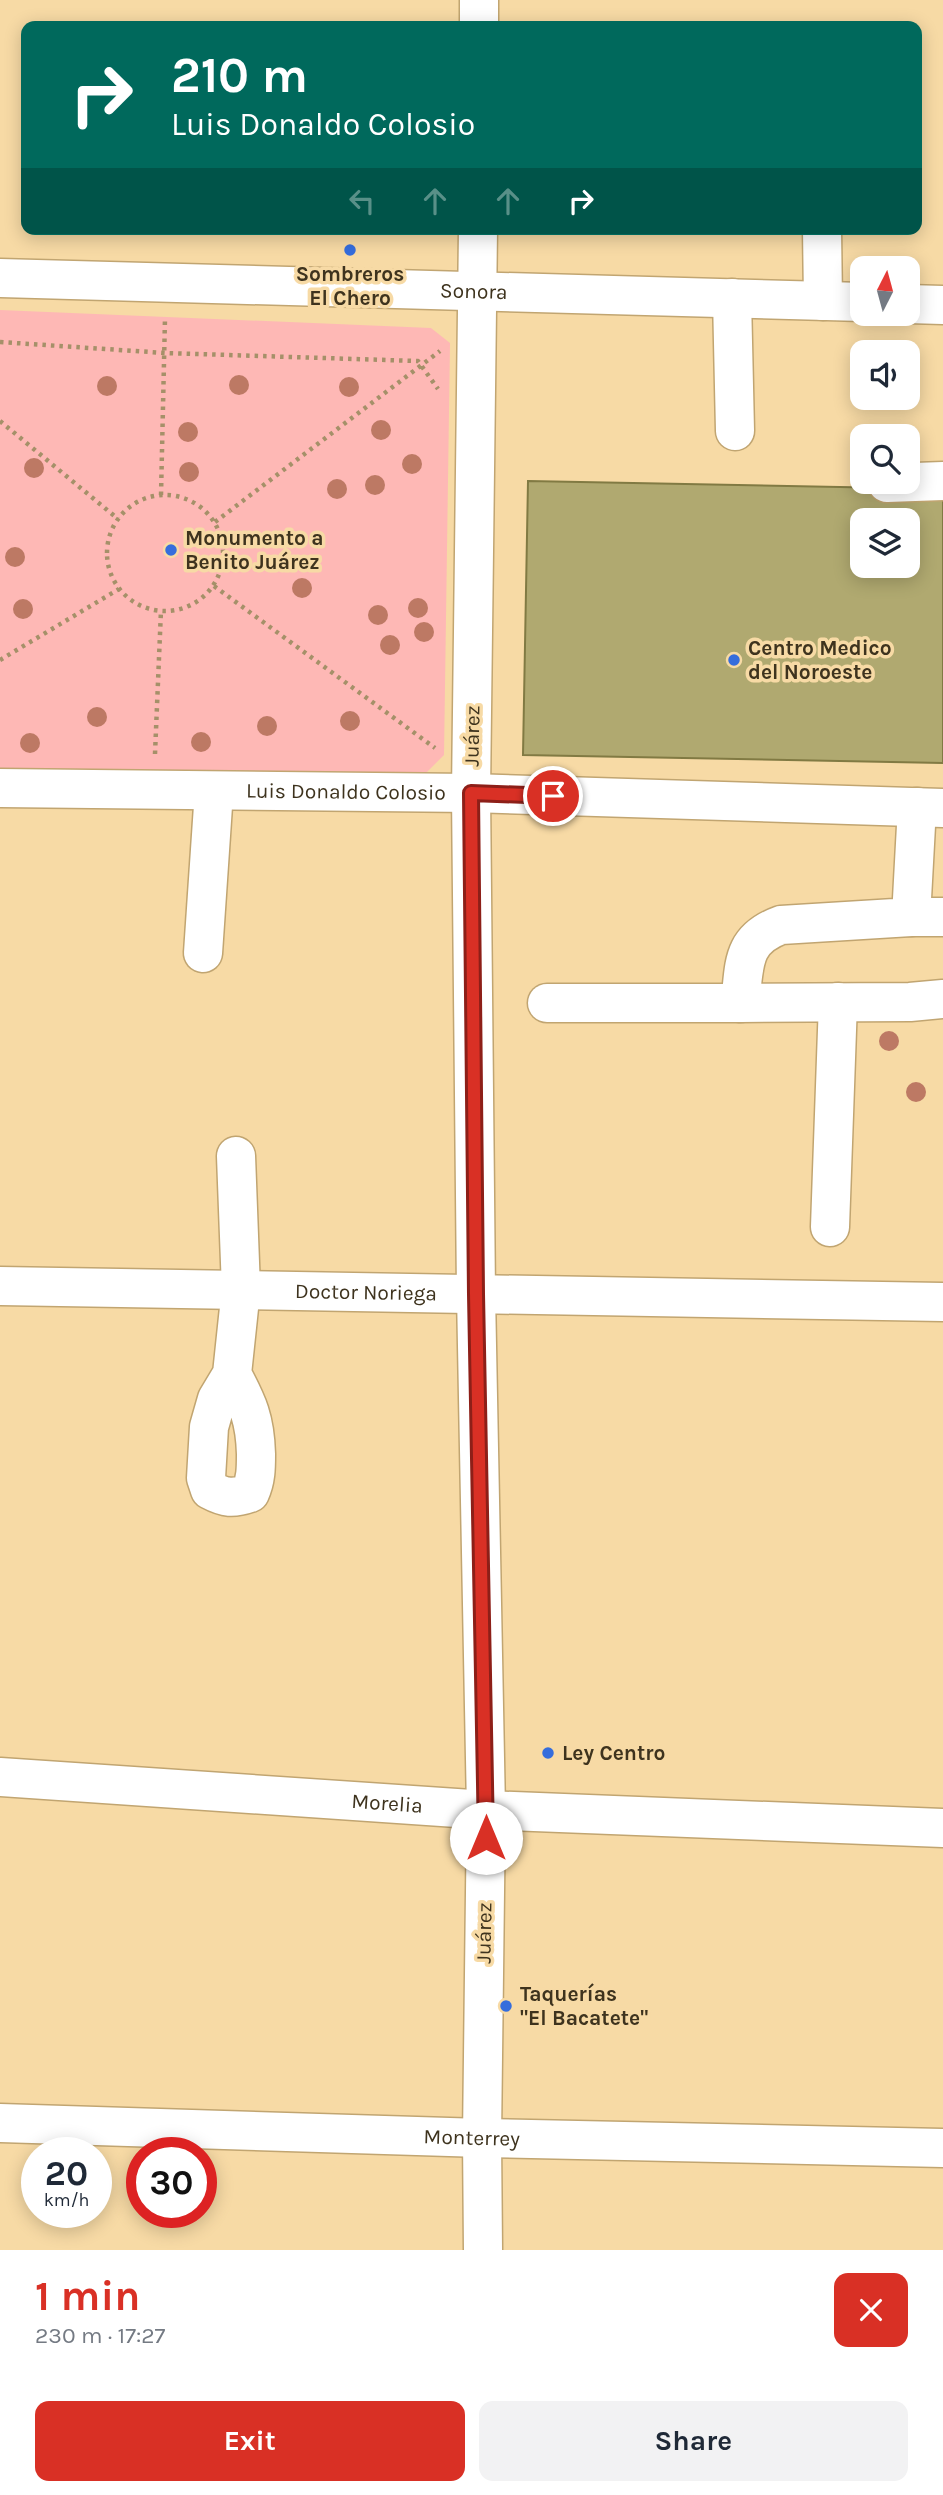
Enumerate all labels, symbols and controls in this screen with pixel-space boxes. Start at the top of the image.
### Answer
text: 210 m [171,47,308,104]
icon: right [56,49,147,140]
text: Luis Donaldo Colosio [171,106,475,143]
icon: left [343,182,381,220]
icon: ahead [416,182,454,220]
icon: ahead [489,182,527,220]
icon: right [562,182,600,220]
marker: Sombreros El Chero [342,242,358,258]
north arrow [850,256,920,326]
map controls [850,256,920,578]
place label: Sombreros El Chero [296,262,404,310]
street label: Sonora [440,278,508,304]
button: sound [850,340,920,410]
button: search [850,424,920,494]
button: layers [850,508,920,578]
place label: Monumento a Benito Juárez [185,526,323,574]
marker: Monumento a Benito Juárez [163,542,179,558]
place label: Centro Medico del Noroeste [748,636,892,684]
marker: Centro Medico del Noroeste [726,652,742,668]
street label: Juárez [459,705,485,767]
pin [523,766,583,826]
icon: arrive [534,777,572,815]
street label: Luis Donaldo Colosio [246,779,446,805]
street label: Doctor Noriega [295,1279,437,1305]
place label: Ley Centro [562,1741,665,1765]
marker: Ley Centro [540,1745,556,1761]
street label: Morelia [351,1789,424,1818]
position arrow [449,1801,523,1875]
street label: Juárez [471,1902,497,1964]
place label: Taquerías "El Bacatete" [520,1982,648,2030]
marker: Taquerías "El Bacatete" [498,1998,514,2014]
street label: Monterrey [423,2124,520,2151]
speed limit sign: 30 [126,2137,217,2228]
text: 20 [45,2153,88,2194]
text: km/h [44,2189,89,2211]
text: 1 min [35,2271,140,2321]
button: close [834,2273,908,2347]
text: 230 m · 17:27 [35,2322,165,2349]
button: Exit [35,2401,465,2481]
button: Share [479,2401,908,2481]

